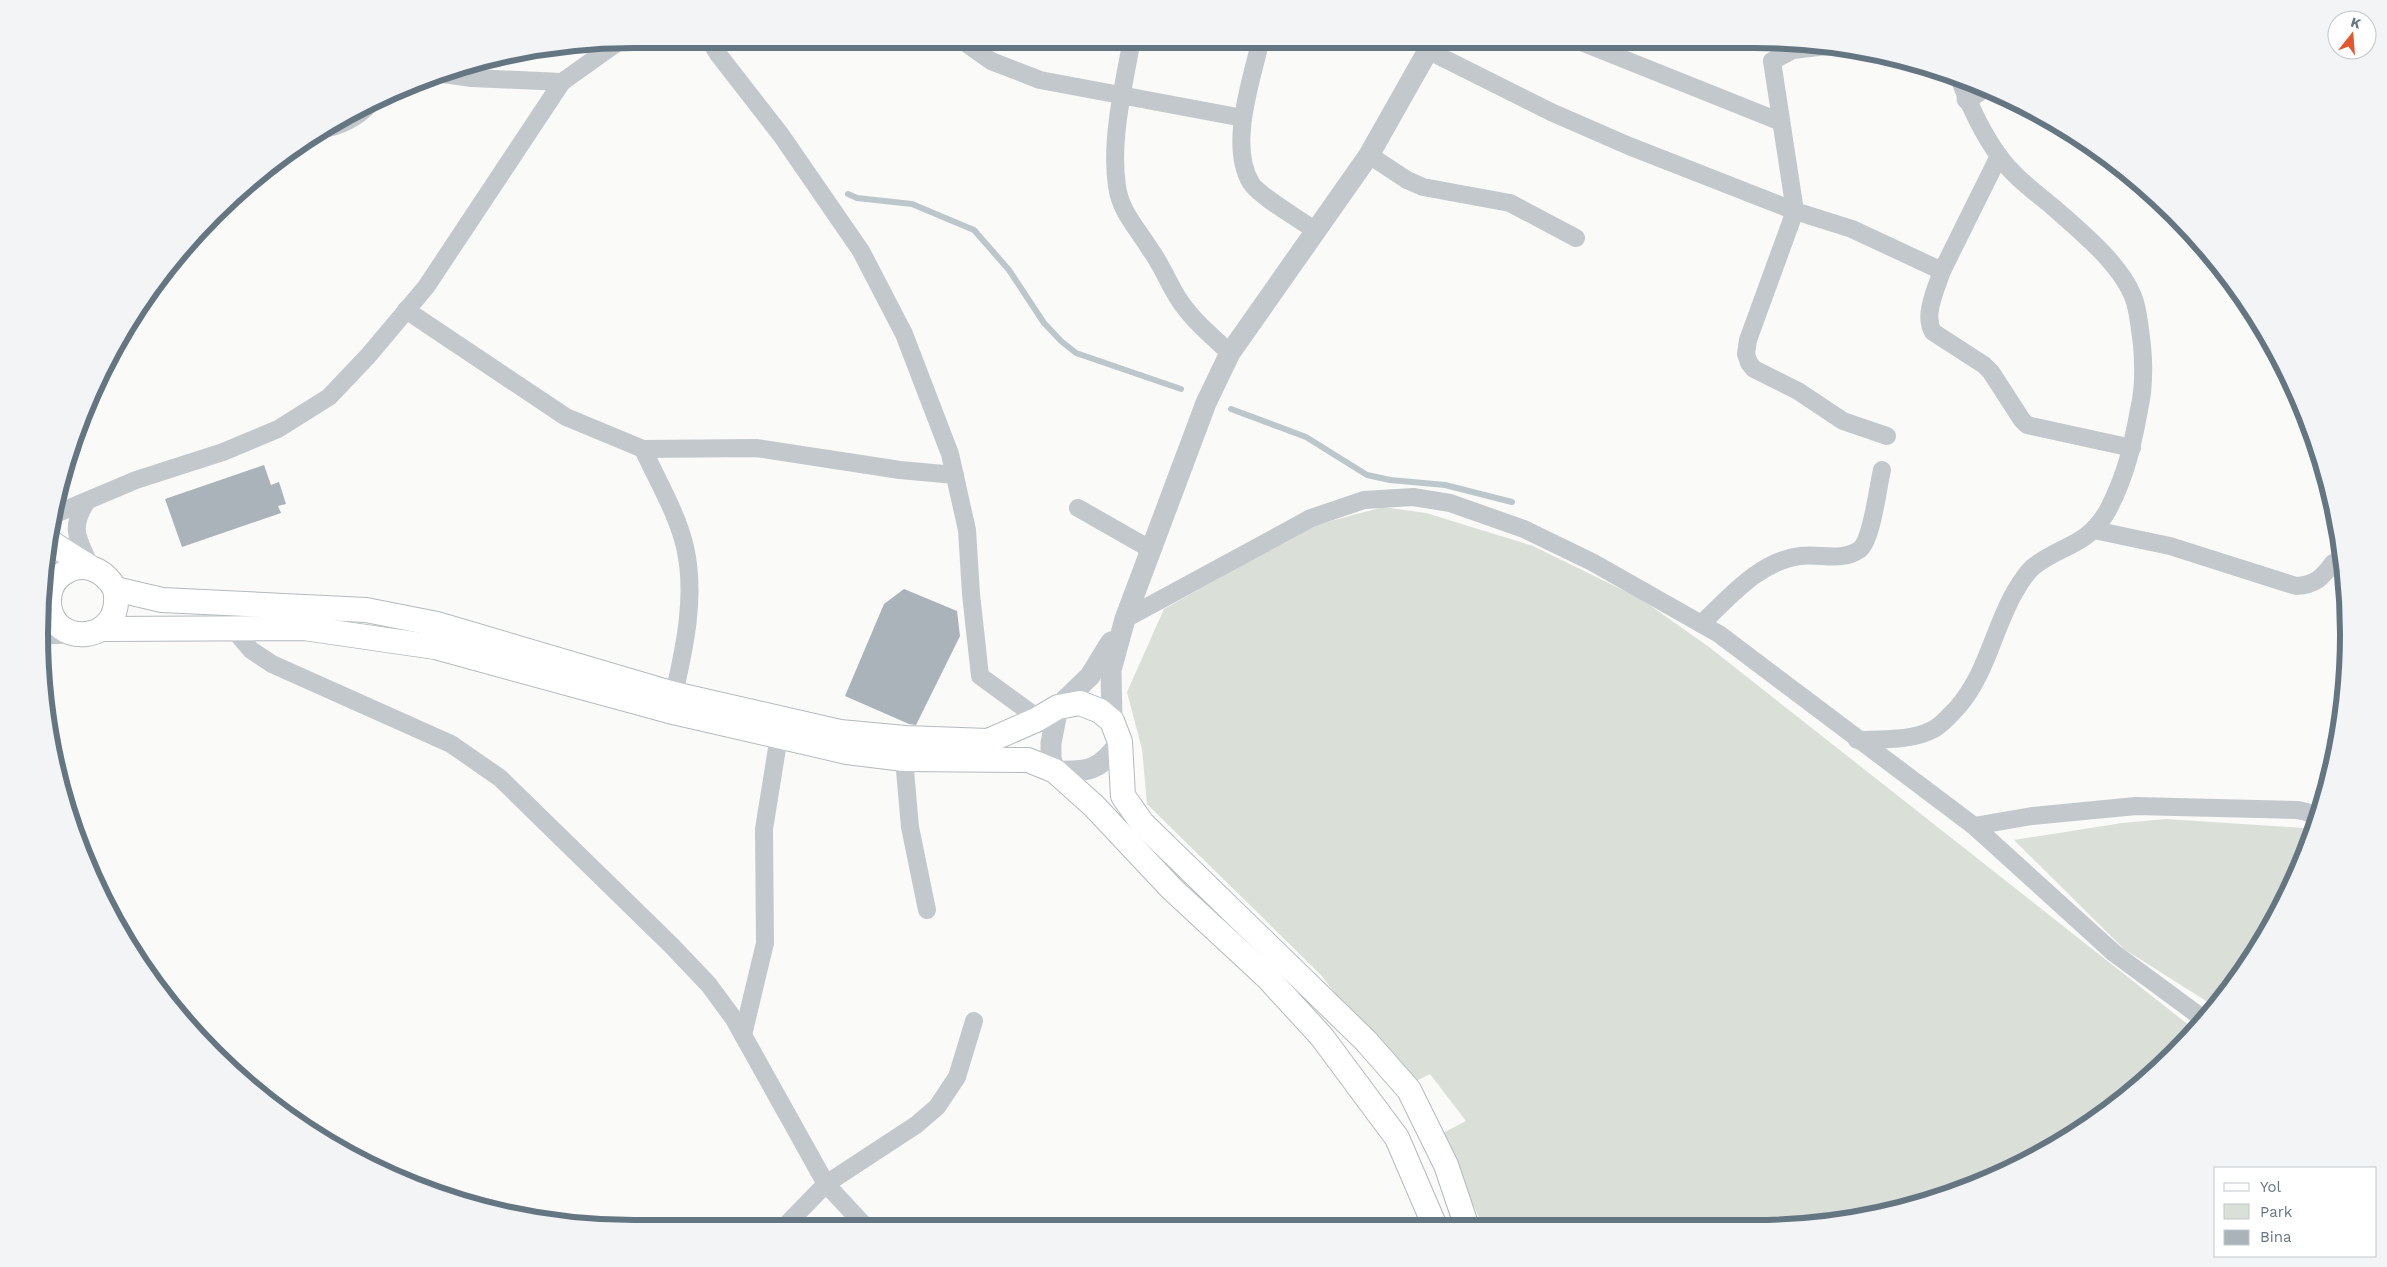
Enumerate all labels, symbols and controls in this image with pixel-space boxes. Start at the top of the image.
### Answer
north arrow [2327,10,2377,60]
text: K [2349,13,2363,32]
legend [2214,1167,2377,1257]
text: Yol [2260,1178,2282,1196]
text: Park [2260,1203,2293,1221]
text: Bina [2260,1228,2292,1246]

